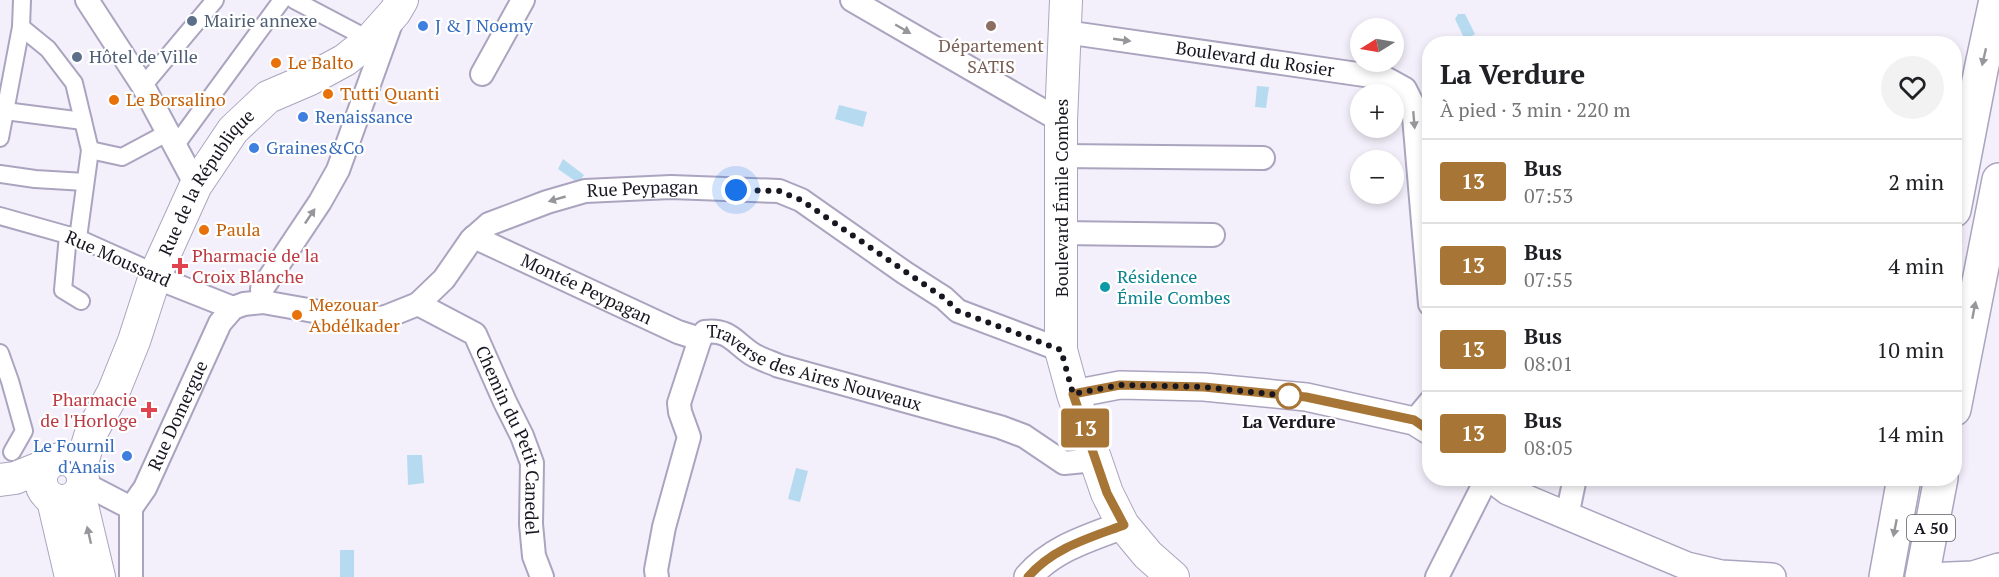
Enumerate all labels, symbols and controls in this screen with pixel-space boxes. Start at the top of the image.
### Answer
place label: Mairie annexe [204,8,317,32]
place label: J & J Noemy [435,13,534,37]
marker: Mairie annexe [185,14,199,28]
north arrow [1350,18,1404,72]
map controls [1350,18,1404,204]
marker: J & J Noemy [416,19,430,33]
marker: Département SATIS [984,19,998,33]
one-way arrow [895,24,911,35]
place label: Département SATIS [938,33,1044,78]
street label: Boulevard du Rosier [1174,35,1336,82]
one-way arrow [1113,36,1132,45]
place label: Hôtel de Ville [89,44,198,68]
one-way arrow [1978,48,1988,66]
marker: Hôtel de Ville [70,50,84,64]
place label: Le Balto [288,50,354,74]
text: La Verdure [1440,55,1585,92]
marker: Le Balto [269,56,283,70]
button: heart [1881,56,1944,119]
place label: Tutti Quanti [340,81,440,105]
button: + [1350,84,1404,138]
place label: Le Borsalino [126,87,226,111]
marker: Tutti Quanti [321,87,335,101]
marker: Le Borsalino [107,93,121,107]
text: À pied · 3 min · 220 m [1440,96,1630,123]
street label: Boulevard Émile Combes [1049,99,1073,297]
street label: Rue de la République [152,103,259,259]
place label: Renaissance [315,104,413,128]
marker: Renaissance [296,110,310,124]
one-way arrow [1410,111,1419,130]
place label: Graines&Co [266,135,364,159]
marker: Graines&Co [247,141,261,155]
button: − [1350,150,1404,204]
text: Bus [1524,153,1562,182]
text: 13 [1461,167,1485,195]
text: 2 min [1888,167,1944,196]
street label: Rue Peypagan [586,174,699,202]
your location [721,175,751,205]
text: 07:53 [1524,182,1573,209]
one-way arrow [548,195,566,204]
one-way arrow [304,208,315,224]
place label: Paula [216,217,261,241]
marker: Paula [197,223,211,237]
street label: Rue Moussard [62,224,175,292]
text: Bus [1524,237,1562,266]
place label: Pharmacie de la Croix Blanche [192,243,319,288]
street label: Montée Peypagan [517,248,657,329]
text: 13 [1461,251,1485,279]
text: 4 min [1888,251,1944,280]
marker: Pharmacie de la Croix Blanche [173,259,187,273]
place label: Résidence Émile Combes [1117,264,1231,309]
text: 07:55 [1524,266,1573,293]
marker: Résidence Émile Combes [1098,280,1112,294]
place label: Mezouar Abdélkader [309,292,400,337]
one-way arrow [1970,300,1979,319]
marker: Mezouar Abdélkader [290,308,304,322]
street label: Traverse des Aires Nouveaux [706,319,925,416]
text: Bus [1524,321,1562,350]
text: 13 [1461,335,1485,363]
text: 10 min [1877,335,1944,364]
street label: Chemin du Petit Canedel [471,341,545,536]
text: 08:01 [1524,350,1573,377]
street label: Rue Domergue [142,356,212,474]
marker: La Verdure [1276,383,1302,409]
place label: Pharmacie de l'Horloge [40,387,137,432]
marker: Pharmacie de l'Horloge [142,403,156,417]
text: Bus [1524,405,1562,434]
line badge: 13 [1058,408,1112,448]
place label: La Verdure [1242,409,1336,433]
text: 13 [1073,414,1097,442]
text: 13 [1461,419,1485,447]
text: 14 min [1877,419,1944,448]
place label: Le Fournil d'Anais [33,433,115,478]
text: 08:05 [1524,434,1573,461]
marker: Le Fournil d'Anais [120,449,134,463]
road number: A 50 [1907,515,1955,541]
one-way arrow [1890,518,1899,537]
one-way arrow [83,526,93,544]

